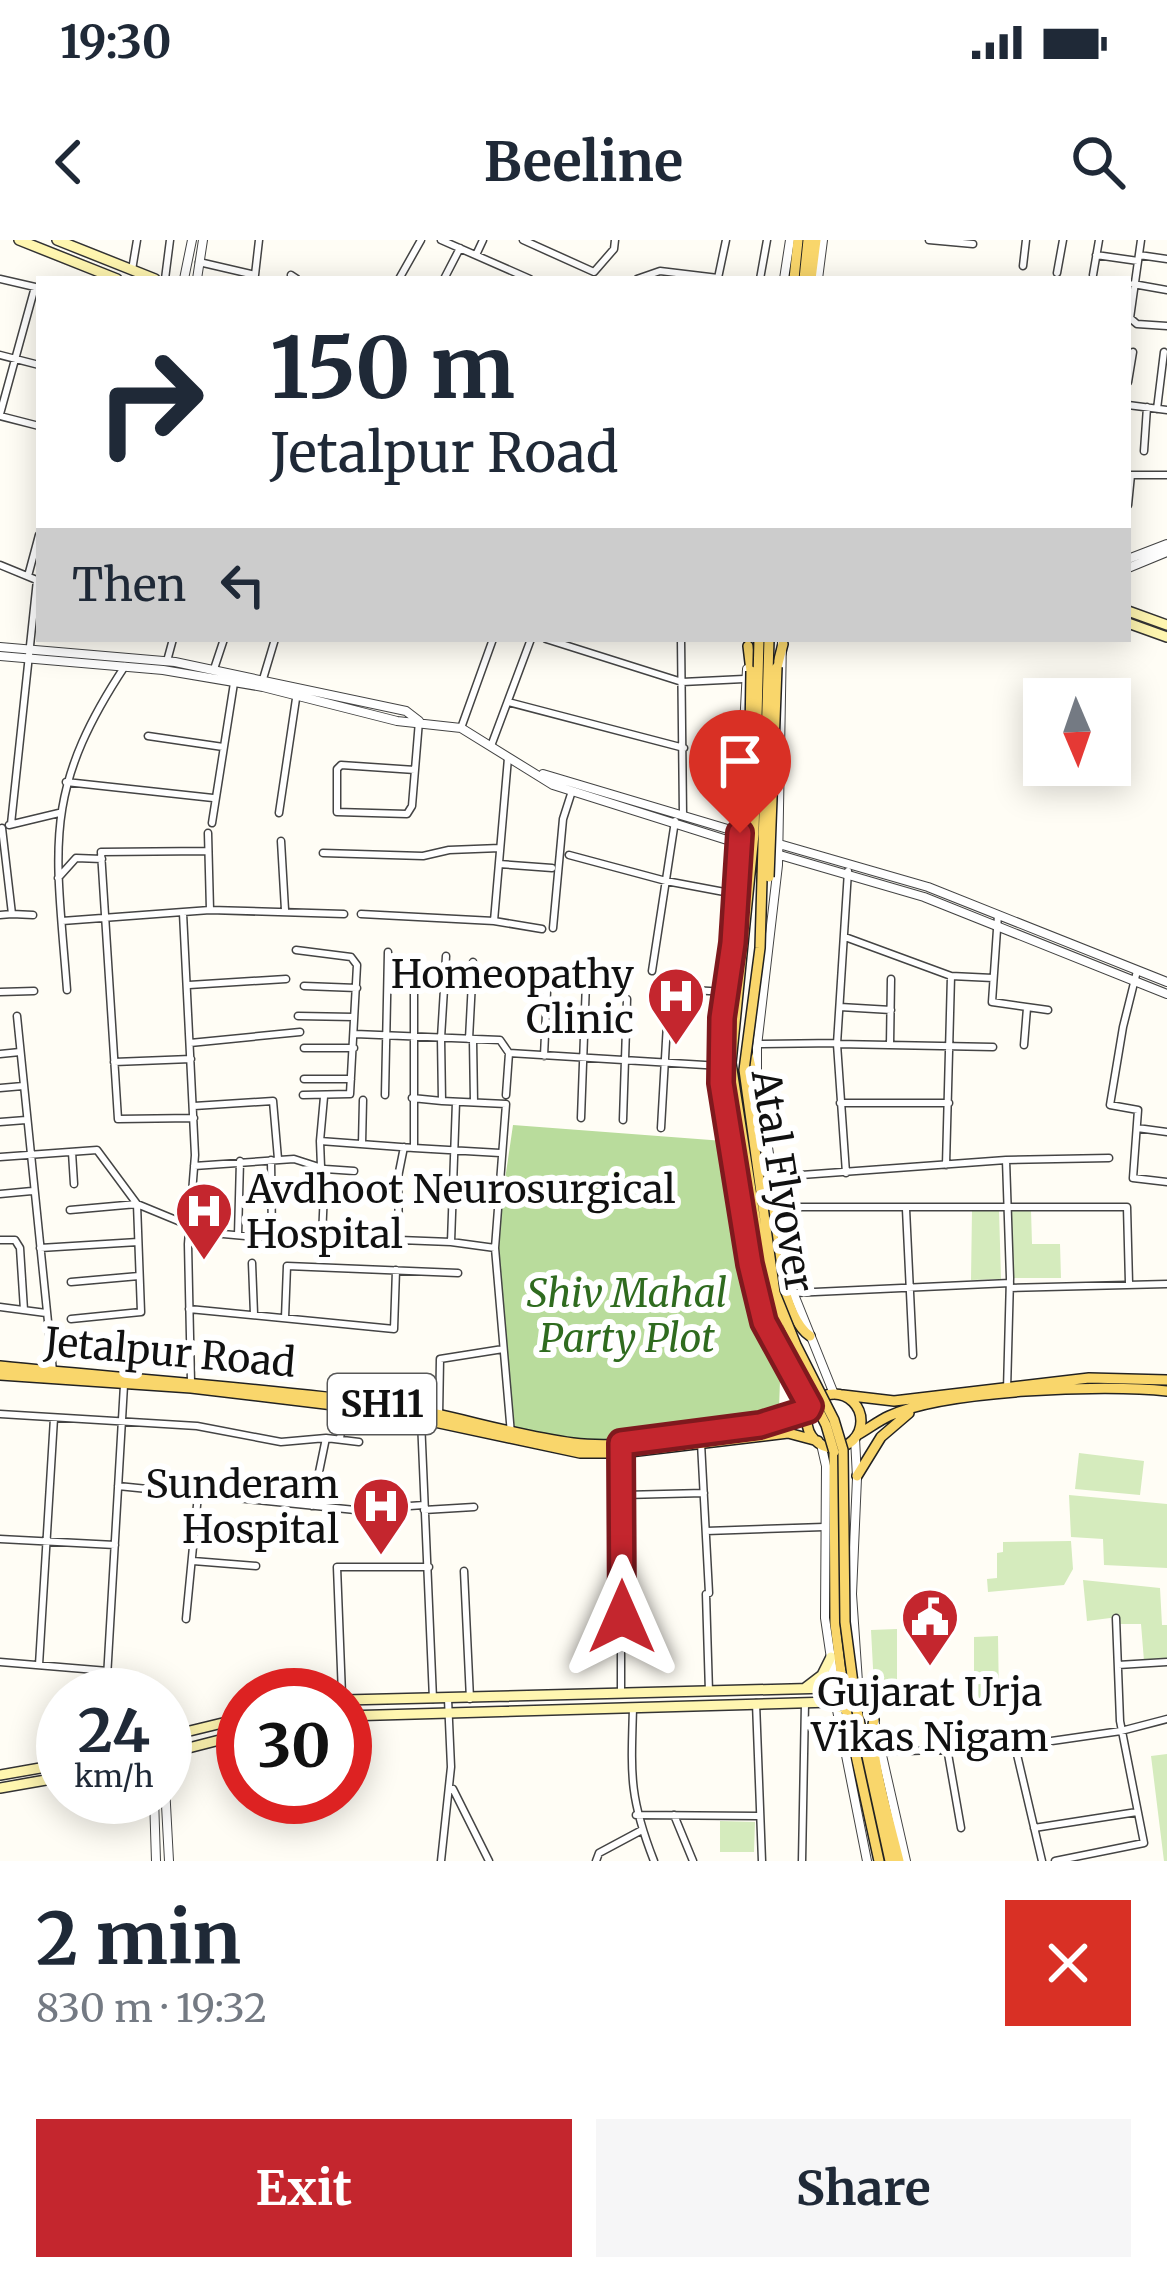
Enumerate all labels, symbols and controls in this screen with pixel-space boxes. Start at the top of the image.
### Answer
text: 19:30 [60,14,171,70]
text: Beeline [484,128,683,196]
icon: back [36,129,102,195]
icon: search [1065,129,1131,195]
text: 150 m [270,315,515,421]
icon: right [72,324,228,480]
text: Jetalpur Road [270,419,618,487]
icon: left [210,552,276,618]
text: Then [72,557,186,613]
north arrow [1023,678,1131,786]
map controls [1023,678,1131,786]
pin [689,710,791,833]
icon: arrive [707,728,773,794]
place label: Homeopathy Clinic [391,950,634,1044]
hospital icon: Homeopathy Clinic [645,965,707,1047]
street label: Atal Flyover [741,1065,824,1296]
place label: Avdhoot Neurosurgical Hospital [245,1165,676,1259]
hospital icon: Avdhoot Neurosurgical Hospital [173,1180,235,1262]
park label: Shiv Mahal Party Plot [527,1269,727,1363]
street label: Jetalpur Road [41,1317,297,1388]
road number: SH11 [328,1374,436,1434]
place label: Sunderam Hospital [145,1460,339,1554]
hospital icon: Sunderam Hospital [350,1475,412,1557]
position arrow [559,1554,685,1680]
public building icon: Gujarat Urja Vikas Nigam [899,1586,961,1668]
speed limit sign: 30 [216,1668,372,1824]
place label: Gujarat Urja Vikas Nigam [810,1668,1049,1762]
text: 24 [78,1693,150,1768]
text: km/h [74,1757,154,1795]
text: 2 min [36,1893,241,1984]
button: close [1005,1900,1131,2026]
text: 830 m · 19:32 [36,1984,267,2033]
button: Exit [36,2119,572,2257]
button: Share [596,2119,1131,2257]

